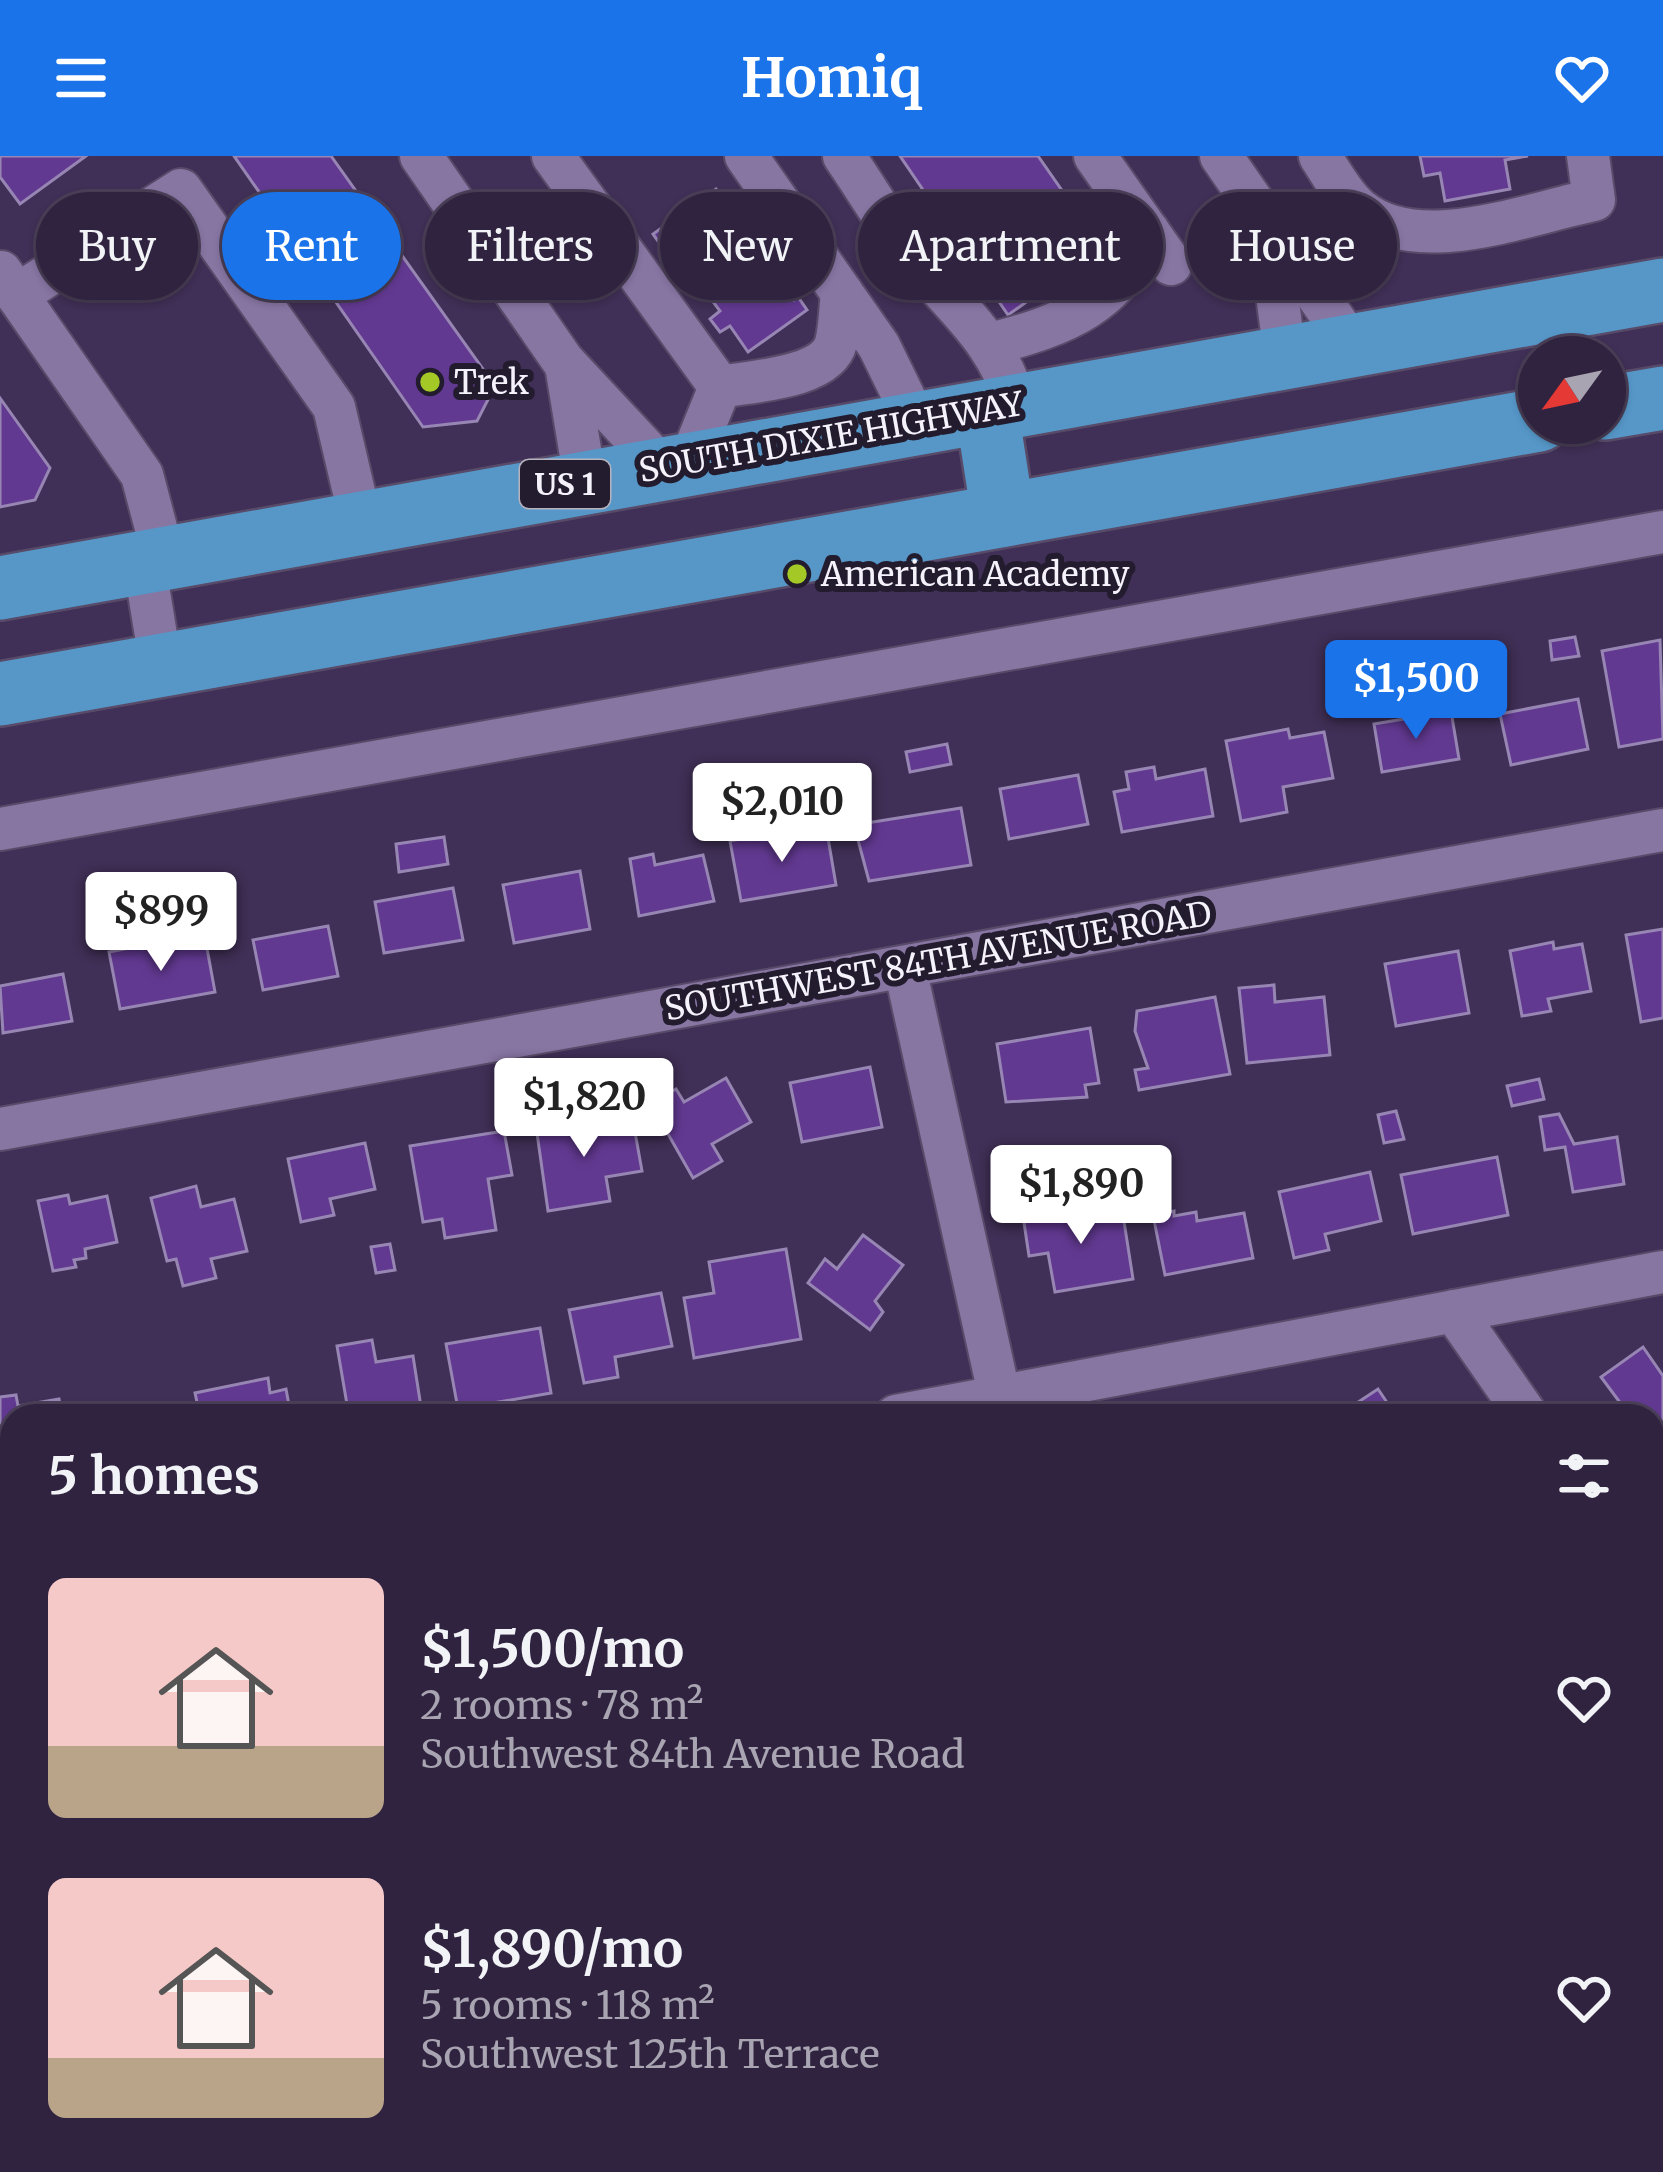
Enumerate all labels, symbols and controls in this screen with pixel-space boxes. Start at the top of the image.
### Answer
text: Homiq [741,44,922,112]
icon: menu [48,45,114,111]
icon: heart [1549,45,1615,111]
chip: Buy [36,192,198,300]
chip: Rent [222,192,401,300]
chip: Filters [425,192,636,300]
chip: New [660,192,834,300]
chip: Apartment [858,192,1163,300]
chip: House [1187,192,1397,300]
north arrow [1518,336,1626,444]
map controls [1518,336,1626,444]
place label: Trek [454,362,529,403]
marker: Trek [417,369,443,395]
street label: SOUTH DIXIE HIGHWAY [636,383,1027,491]
road number: US 1 [520,460,610,508]
place label: American Academy [820,554,1130,595]
marker: American Academy [784,561,810,587]
pin: $1,500 [1318,640,1514,742]
text: $1,500 [1352,654,1480,703]
pin: $2,010 [684,763,880,865]
text: $2,010 [720,777,844,826]
pin: $899 [90,872,232,974]
text: $899 [113,886,209,935]
street label: SOUTHWEST 84TH AVENUE ROAD [661,893,1215,1029]
pin: $1,820 [486,1058,682,1160]
text: $1,820 [521,1072,647,1121]
pin: $1,890 [983,1145,1179,1247]
text: $1,890 [1018,1159,1144,1208]
icon: filters [1551,1443,1617,1509]
text: 5 homes [48,1444,260,1508]
text: $1,500/mo [420,1617,684,1681]
icon: home [144,1626,288,1770]
icon: heart [1551,1665,1617,1731]
text: 2 rooms · 78 m² [420,1681,703,1730]
text: Southwest 84th Avenue Road [420,1730,965,1779]
text: $1,890/mo [420,1917,683,1981]
icon: home [144,1926,288,2070]
icon: heart [1551,1965,1617,2031]
text: 5 rooms · 118 m² [420,1981,715,2030]
text: Southwest 125th Terrace [420,2030,880,2079]

